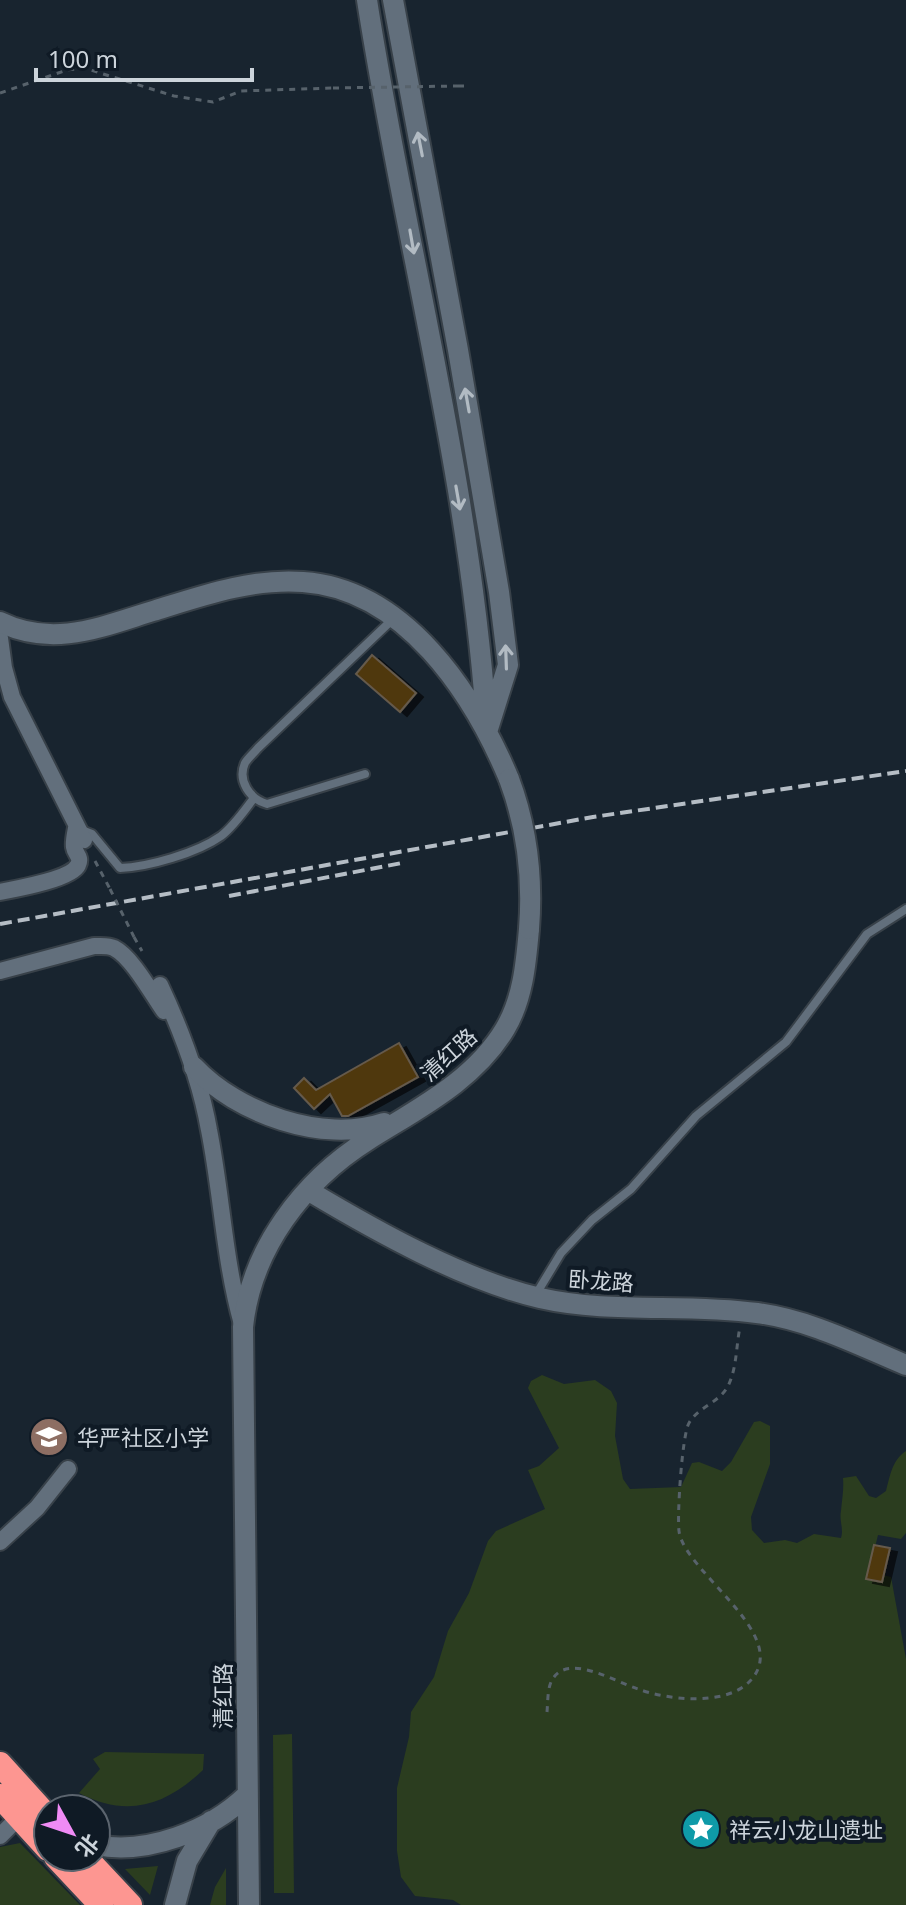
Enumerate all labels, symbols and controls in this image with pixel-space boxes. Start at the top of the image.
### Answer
scale bar [36,32,252,82]
text: 100 m [48,42,118,75]
one-way arrow [412,132,427,158]
one-way arrow [405,229,420,254]
one-way arrow [459,388,474,413]
one-way arrow [451,485,466,510]
one-way arrow [498,644,513,671]
street label: 清红路 [413,1021,483,1087]
street label: 卧龙路 [567,1263,635,1297]
school or university icon: 华严社区小学 [28,1416,70,1458]
place label: 华严社区小学 [77,1422,209,1452]
street label: 清红路 [207,1663,237,1729]
north arrow [32,1793,112,1873]
place icon: 祥云小龙山遗址 [680,1808,722,1850]
place label: 祥云小龙山遗址 [729,1814,883,1844]
text: 北 [70,1828,107,1865]

